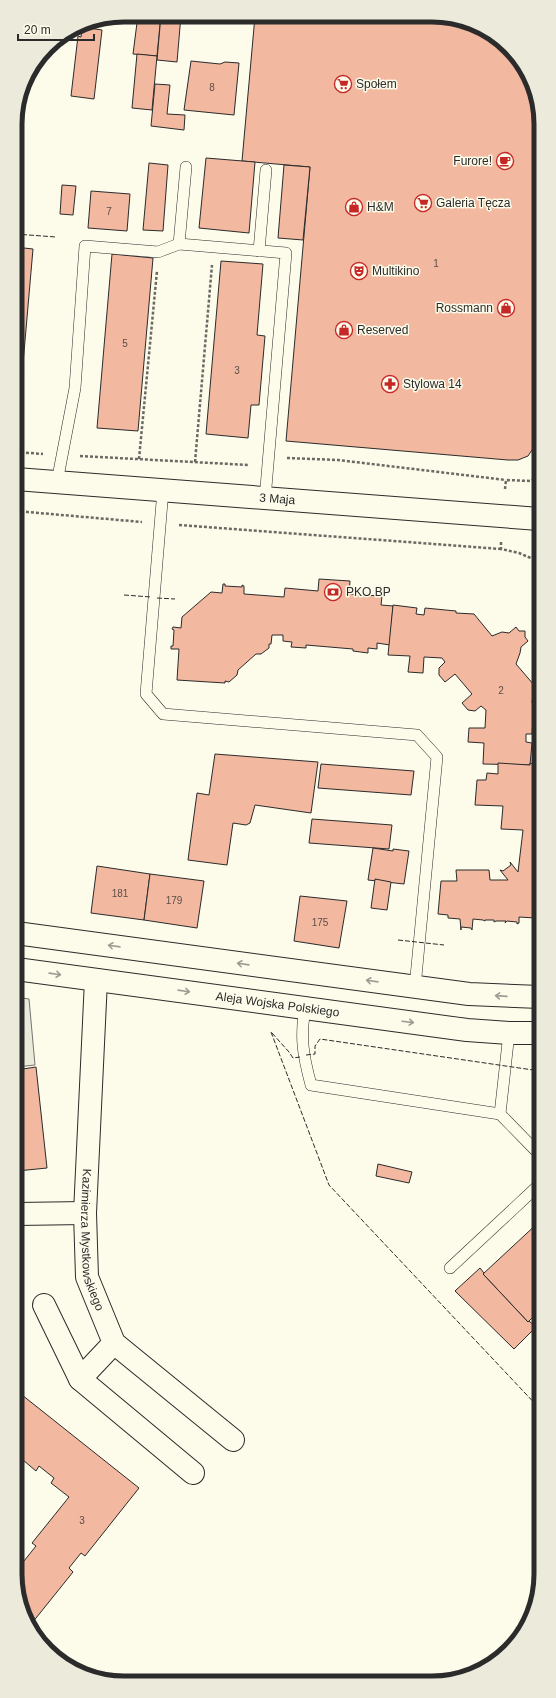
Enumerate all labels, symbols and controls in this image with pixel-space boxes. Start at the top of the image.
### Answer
scale bar [18,16,94,42]
text: 20 m [24,23,51,37]
supermarket icon: Społem [333,74,353,94]
place label: Społem [356,77,397,91]
house number: 8 [209,82,215,93]
cafe icon: Furore! [495,151,515,171]
place label: Furore! [453,154,492,168]
supermarket icon: Galeria Tęcza [413,193,433,213]
place label: Galeria Tęcza [436,196,511,210]
shop icon: H&M [344,197,364,217]
place label: H&M [367,200,394,214]
house number: 7 [106,206,112,217]
house number: 1 [433,258,439,269]
theatre icon: Multikino [349,261,369,281]
place label: Multikino [372,264,420,278]
shop icon: Rossmann [496,298,516,318]
place label: Rossmann [436,301,493,315]
shop icon: Reserved [334,320,354,340]
place label: Reserved [357,323,408,337]
house number: 5 [122,338,128,349]
house number: 3 [234,365,240,376]
pharmacy icon: Stylowa 14 [380,374,400,394]
place label: Stylowa 14 [403,377,462,391]
street label: 3 Maja [259,491,296,507]
bank icon: PKO BP [323,582,343,602]
place label: PKO BP [346,585,391,599]
house number: 2 [498,685,504,696]
house number: 181 [112,888,129,899]
house number: 179 [166,895,183,906]
house number: 175 [312,917,329,928]
one-way arrow [108,942,121,950]
one-way arrow [237,960,250,968]
one-way arrow [48,970,61,978]
one-way arrow [366,977,379,985]
one-way arrow [177,988,190,995]
street label: Aleja Wojska Polskiego [215,989,341,1020]
one-way arrow [495,993,508,1000]
one-way arrow [402,1018,415,1026]
street label: Kazimierza Mystkowskiego [78,1168,107,1313]
house number: 3 [79,1515,85,1526]

